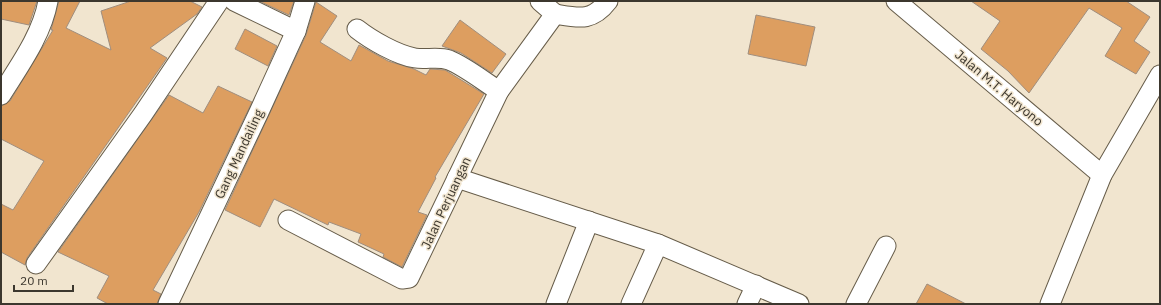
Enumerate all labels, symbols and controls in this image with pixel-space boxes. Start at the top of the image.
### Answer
street label: Jalan M.T. Haryono [951,46,1047,130]
street label: Gang Mandailing [211,106,267,202]
street label: Jalan Perjuangan [417,154,475,252]
scale bar [14,267,73,293]
text: 20 m [20,273,48,288]

